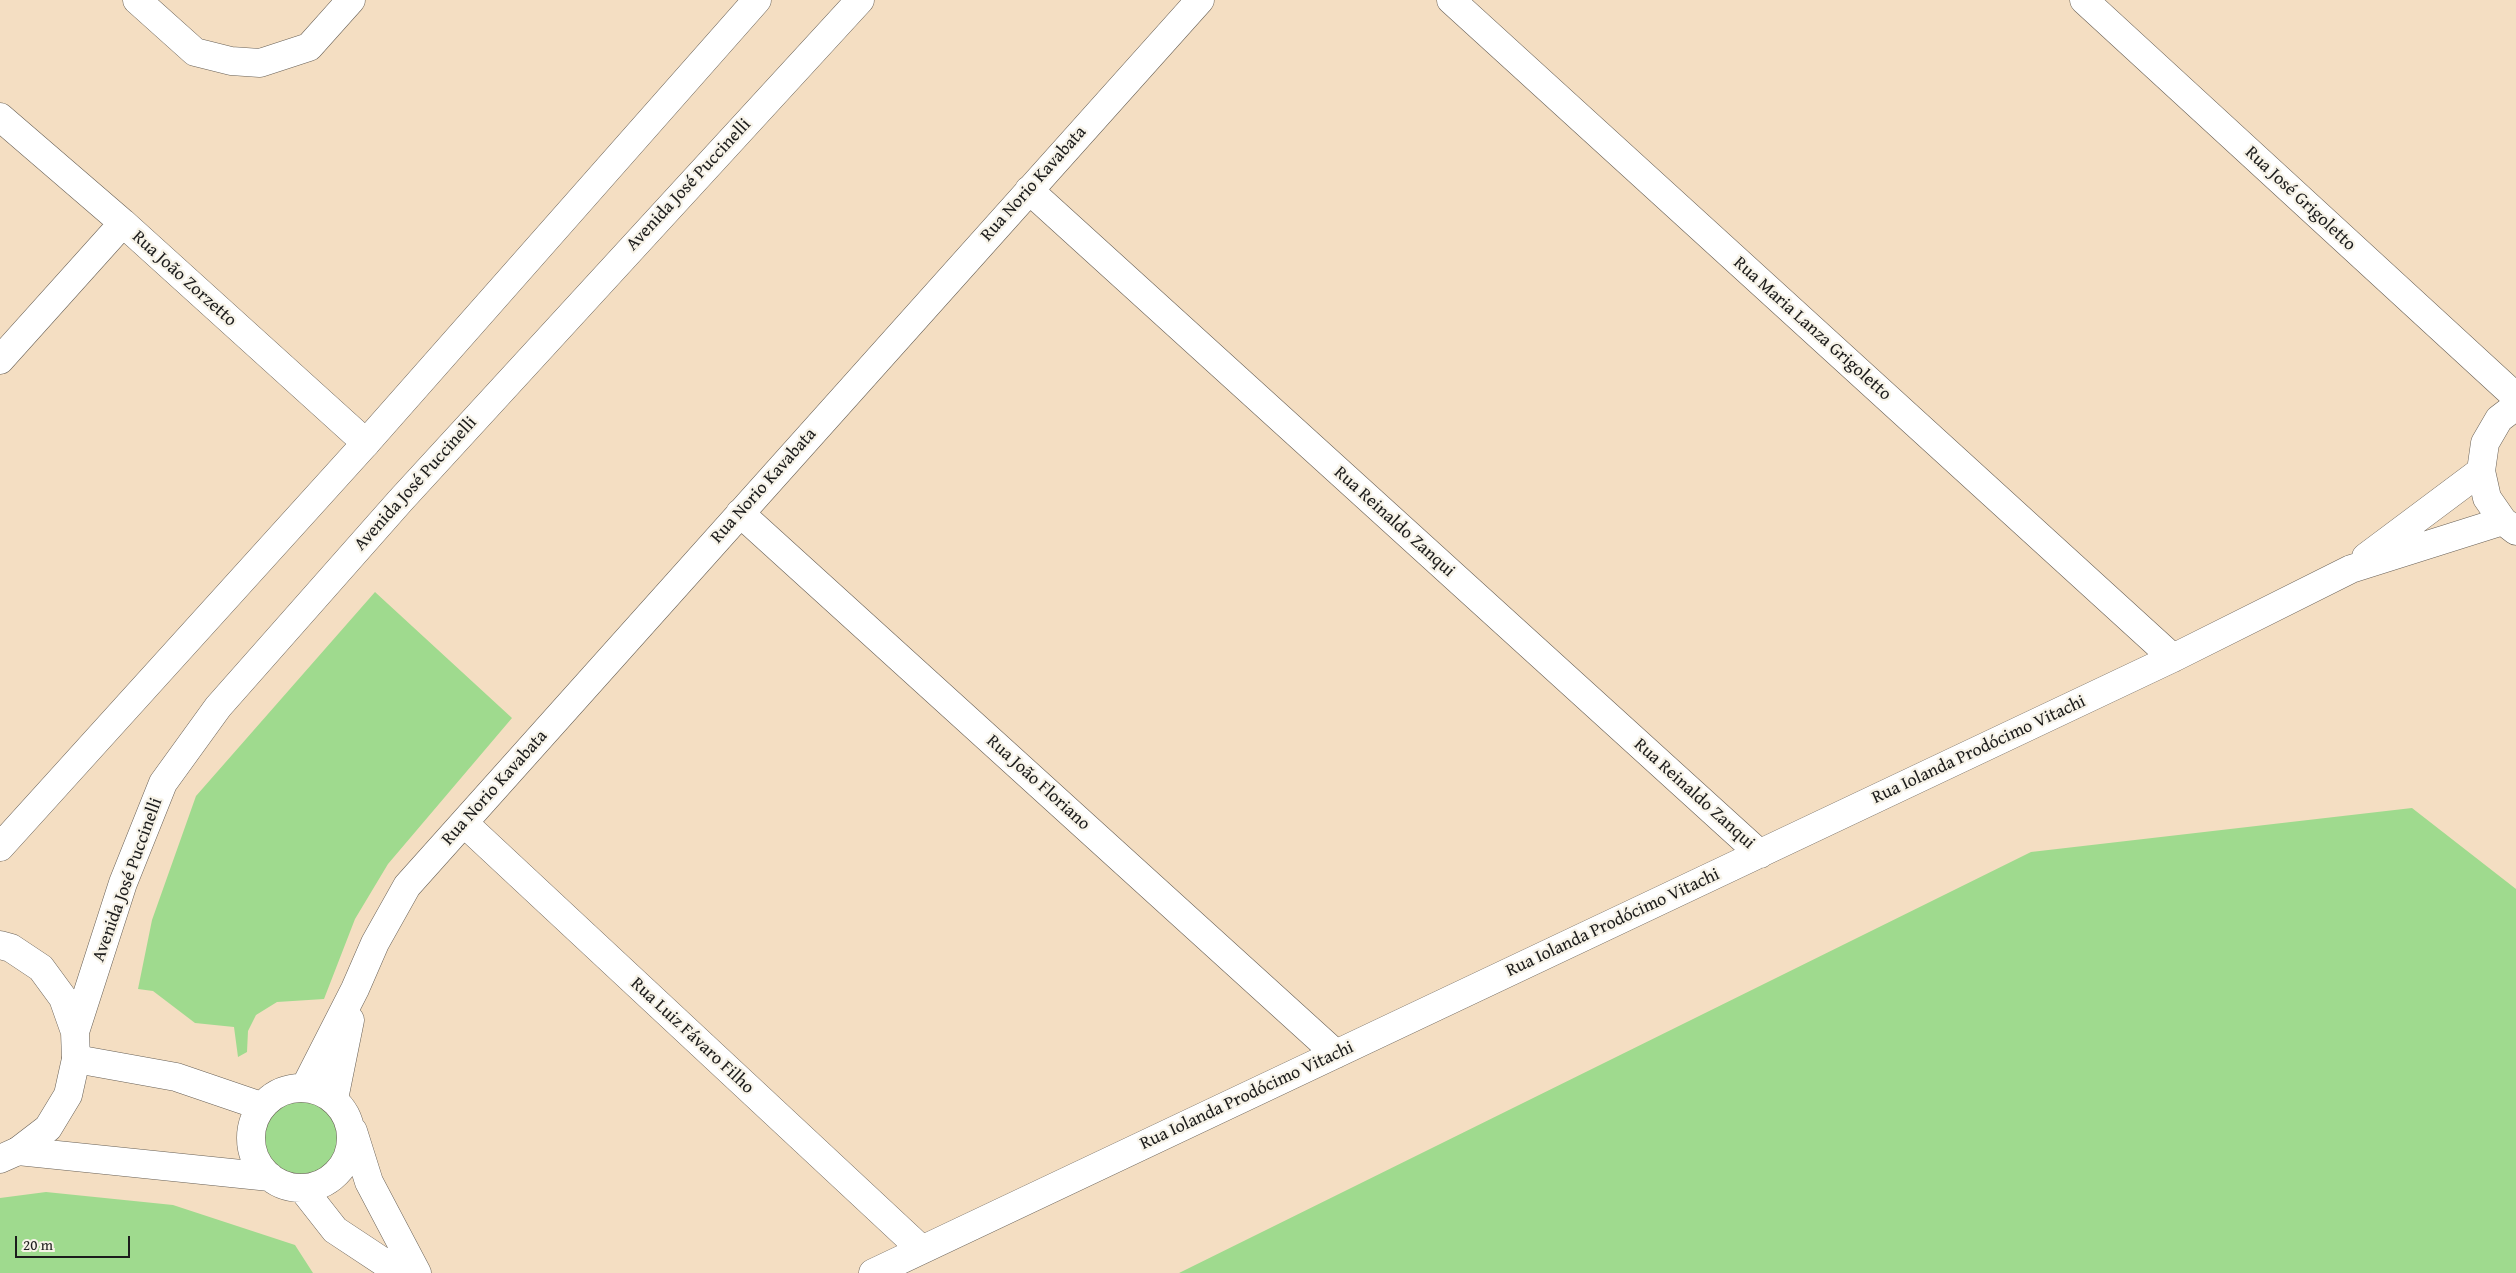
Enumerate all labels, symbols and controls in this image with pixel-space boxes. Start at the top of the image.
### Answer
street label: Avenida José Puccinelli [622,114,756,256]
street label: Rua Norio Kavabata [977,122,1091,246]
street label: Rua José Grigoletto [2240,142,2360,256]
street label: Rua João Zorzetto [127,226,241,332]
street label: Rua Maria Lanza Grigoletto [1729,252,1895,406]
street label: Avenida José Puccinelli [350,413,482,555]
street label: Rua Norio Kavabata [707,424,821,548]
street label: Rua Reinaldo Zanqui [1329,462,1459,582]
street label: Rua Iolanda Prodócimo Vitachi [1869,691,2089,809]
street label: Rua Norio Kavabata [438,726,552,850]
street label: Rua João Floriano [982,731,1094,835]
street label: Rua Reinaldo Zanqui [1629,734,1759,854]
street label: Avenida José Puccinelli [88,795,168,965]
street label: Rua Iolanda Prodócimo Vitachi [1503,864,1723,982]
street label: Rua Luiz Fávaro Filho [626,973,758,1099]
street label: Rua Iolanda Prodócimo Vitachi [1137,1037,1357,1155]
scale bar [18,1226,132,1258]
text: 20 m [23,1234,53,1255]

